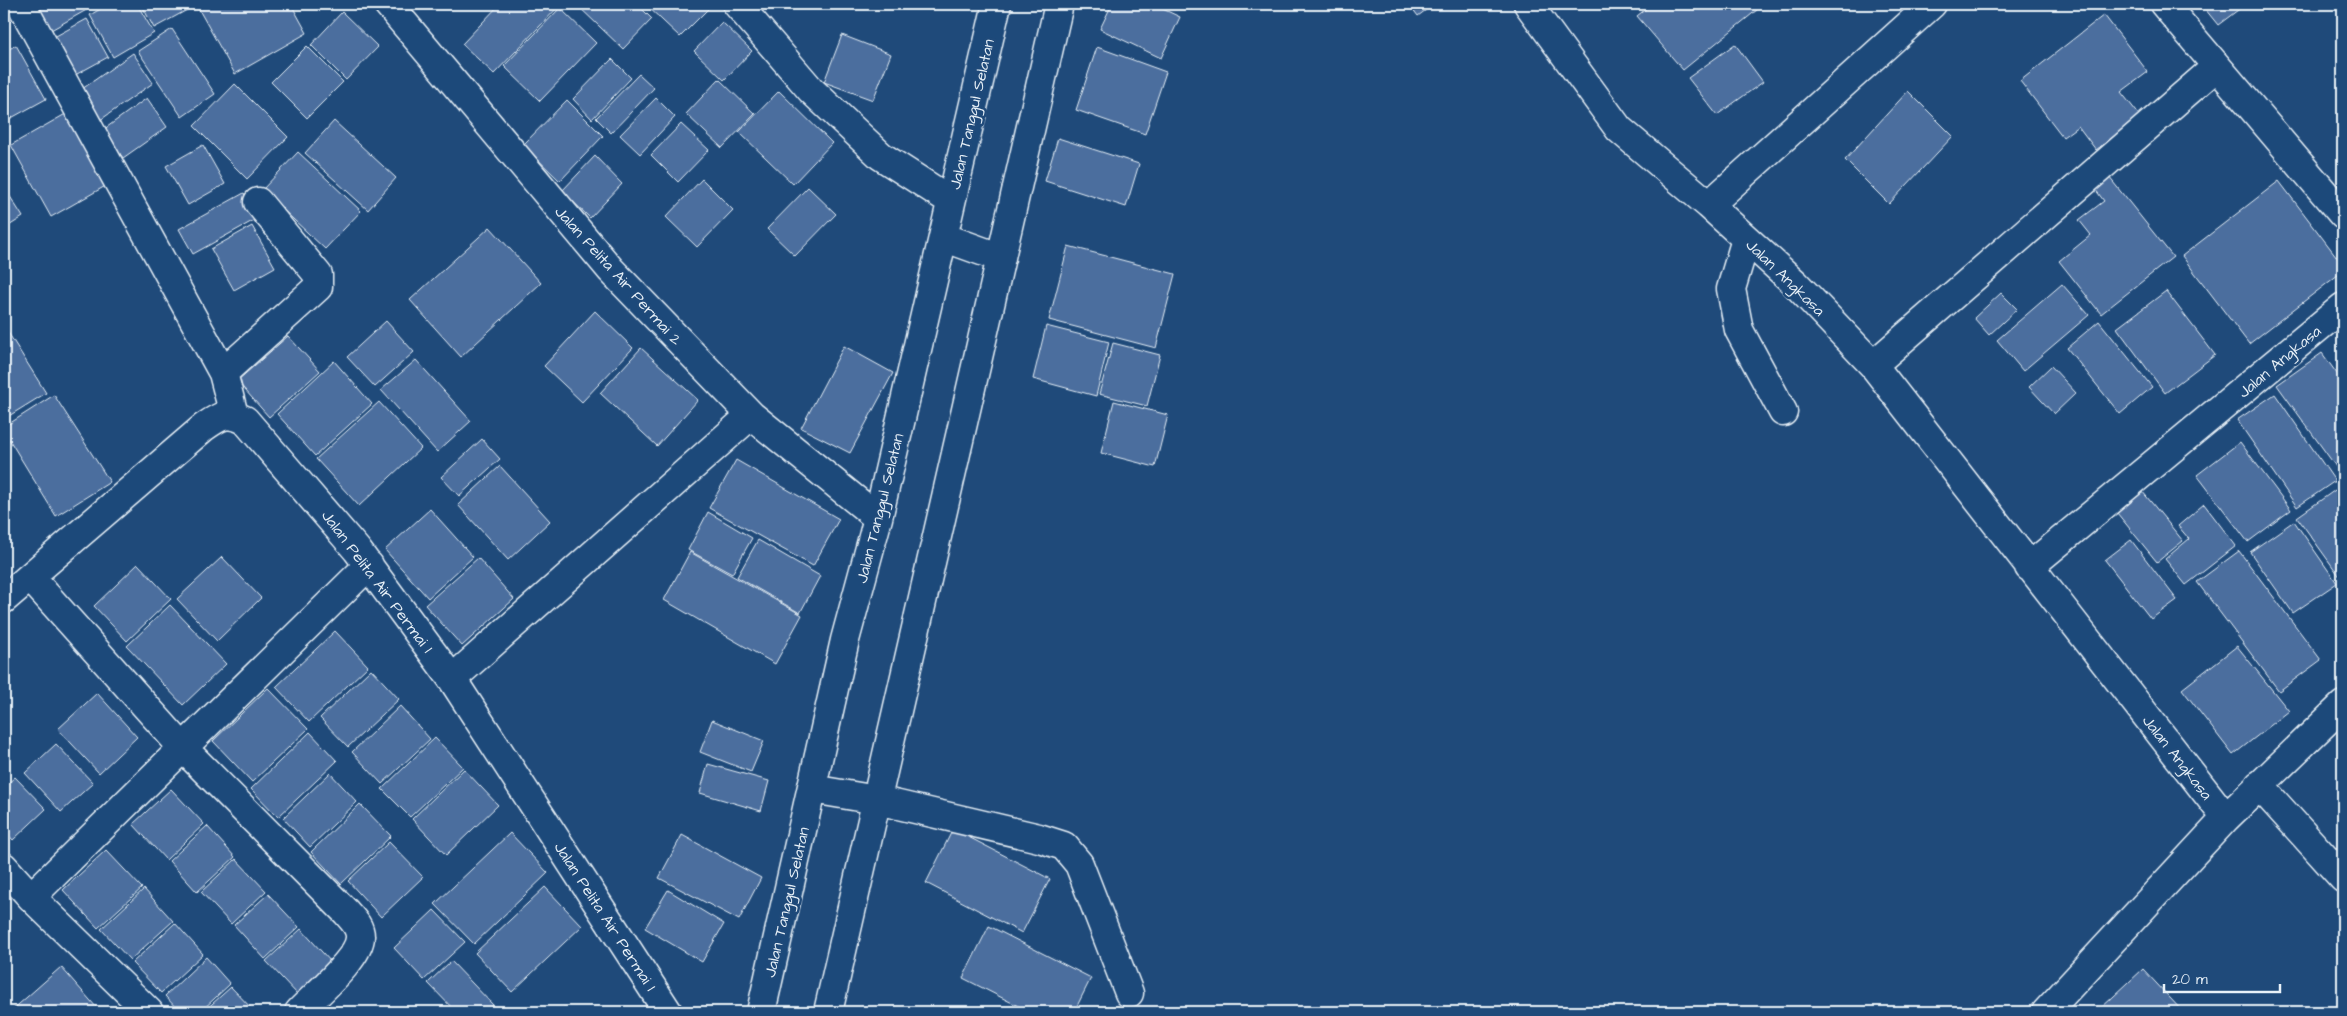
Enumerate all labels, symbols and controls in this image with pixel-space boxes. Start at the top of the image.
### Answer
street label: Jalan Tanggul Selatan [944,37,1001,192]
street label: Jalan Pelita Air Permai 2 [550,201,687,350]
street label: Jalan Angkasa [1740,234,1830,322]
street label: Jalan Angkasa [2233,320,2327,404]
street label: Jalan Tanggul Selatan [851,431,910,586]
street label: Jalan Pelita Air Permai 1 [316,506,438,658]
street label: Jalan Angkasa [2136,711,2217,805]
street label: Jalan Tanggul Selatan [759,825,816,980]
street label: Jalan Pelita Air Permai 1 [549,838,662,995]
scale bar [2164,961,2281,993]
text: 20 m [2172,969,2208,990]

